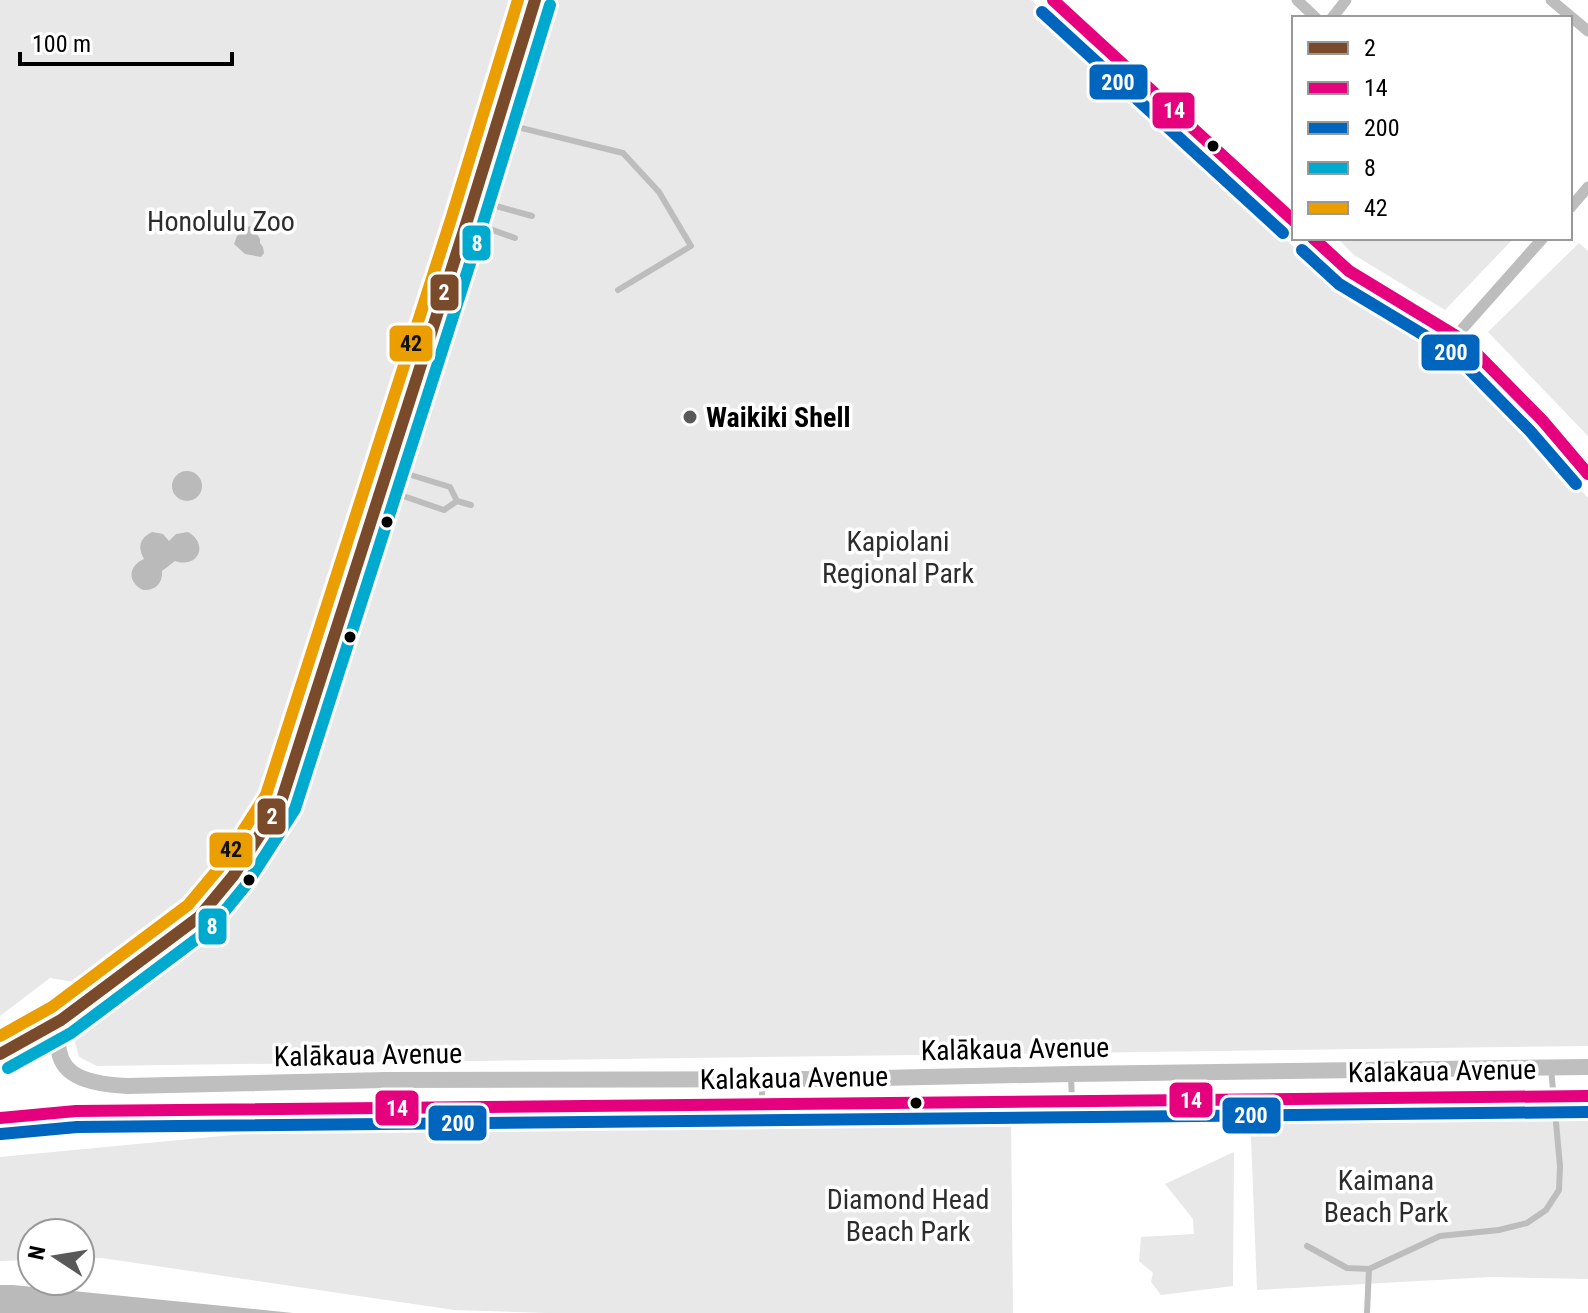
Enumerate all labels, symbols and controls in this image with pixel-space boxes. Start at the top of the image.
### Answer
scale bar [20,16,232,66]
legend [1292,16,1572,240]
text: 100 m [32,30,91,58]
text: 2 [1364,34,1376,62]
line badge: 200 [1088,63,1149,101]
text: 200 [1101,70,1135,95]
text: 14 [1364,74,1388,102]
line badge: 14 [1151,91,1196,130]
text: 14 [1163,98,1185,123]
text: 200 [1364,114,1400,142]
unlabelled marker [1205,138,1221,154]
text: 8 [1364,154,1376,182]
text: 42 [1364,194,1388,222]
park label: Honolulu Zoo [147,205,295,238]
line badge: 8 [461,224,492,262]
text: 8 [471,231,483,256]
line badge: 2 [429,273,460,312]
text: 2 [438,280,450,305]
line badge: 42 [388,324,434,363]
text: 42 [400,331,422,356]
line badge: 200 [1420,333,1481,372]
text: 200 [1434,340,1468,365]
place label: Waikiki Shell [706,401,851,434]
marker: Waikiki Shell [681,408,699,426]
unlabelled marker [379,514,395,530]
park label: Kapiolani Regional Park [822,525,974,590]
unlabelled marker [342,629,358,645]
line badge: 2 [256,797,287,836]
text: 2 [266,804,278,829]
line badge: 42 [208,831,254,869]
text: 42 [220,837,242,862]
unlabelled marker [241,872,257,888]
line badge: 8 [197,907,228,946]
text: 8 [206,914,218,939]
street label: Kalākaua Avenue [920,1031,1110,1067]
street label: Kalākaua Avenue [273,1037,463,1073]
street label: Kalakaua Avenue [1347,1053,1537,1089]
street label: Kalakaua Avenue [699,1060,889,1096]
line badge: 14 [1168,1081,1214,1119]
text: 14 [1180,1088,1202,1113]
line badge: 14 [374,1089,420,1127]
unlabelled marker [908,1095,924,1111]
text: 14 [386,1096,408,1121]
line badge: 200 [1221,1096,1282,1135]
text: 200 [1234,1103,1268,1128]
line badge: 200 [427,1104,488,1142]
text: 200 [441,1111,475,1136]
park label: Kaimana Beach Park [1324,1164,1449,1229]
park label: Diamond Head Beach Park [827,1183,989,1248]
north arrow [16,1217,96,1297]
text: N [23,1244,51,1262]

